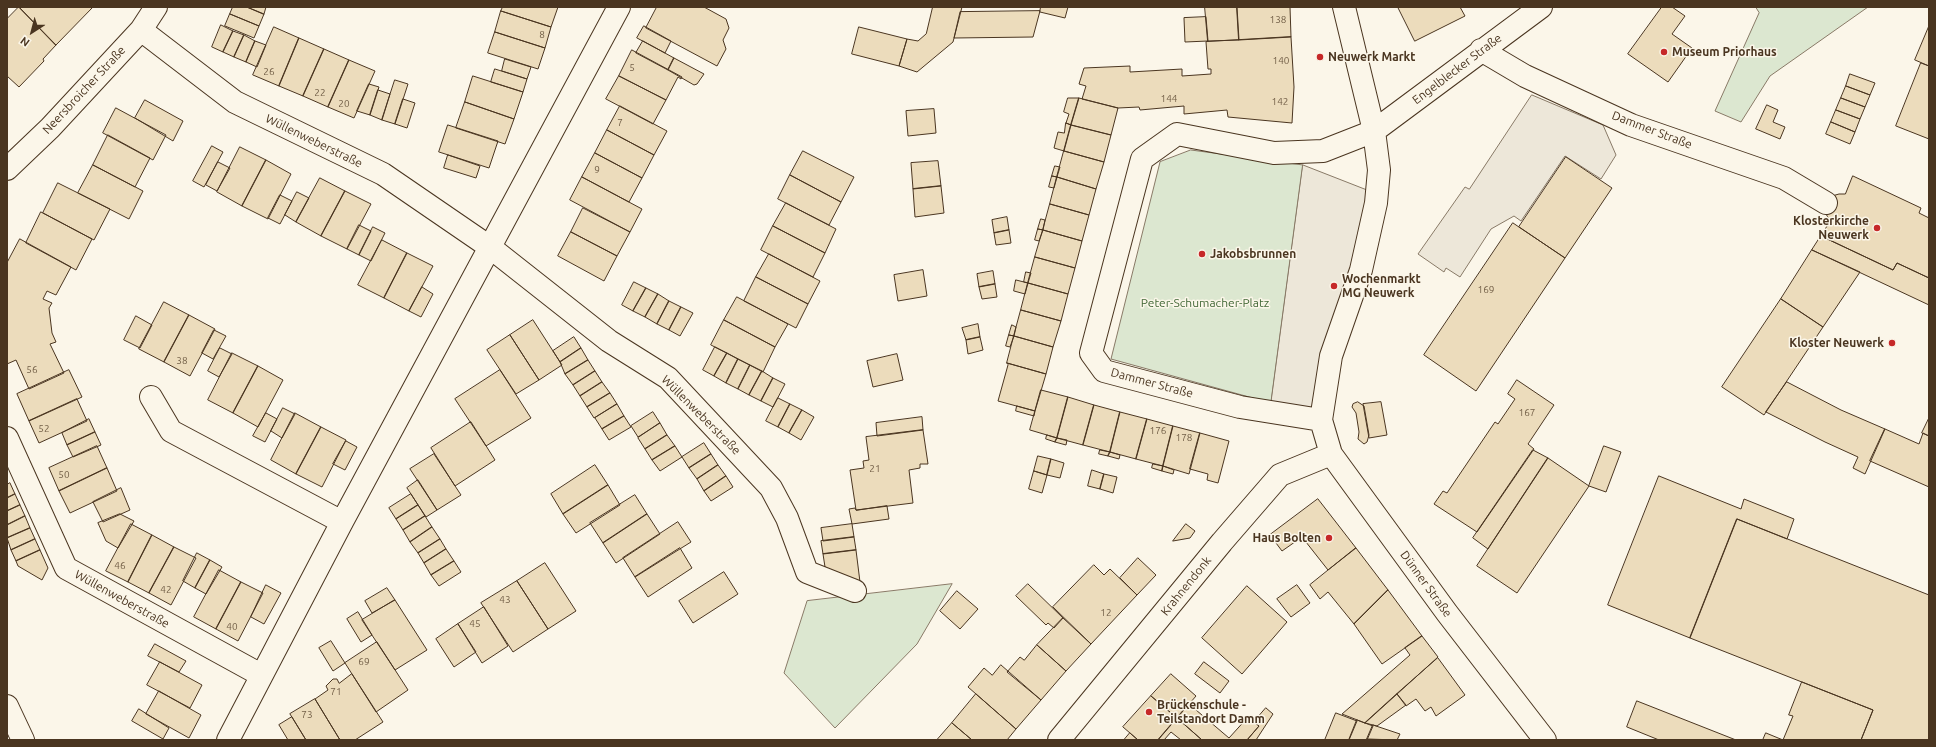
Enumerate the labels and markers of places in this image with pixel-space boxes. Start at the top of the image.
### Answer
place label: Museum Priorhaus [1672,45,1777,59]
marker: Museum Priorhaus [1659,47,1669,57]
place label: Neuwerk Markt [1328,50,1415,64]
marker: Neuwerk Markt [1315,52,1325,62]
place label: Klosterkirche Neuwerk [1793,214,1869,242]
marker: Klosterkirche Neuwerk [1872,223,1882,233]
place label: Jakobsbrunnen [1210,247,1296,261]
marker: Jakobsbrunnen [1197,249,1207,259]
place label: Wochenmarkt MG Neuwerk [1342,272,1421,300]
marker: Wochenmarkt MG Neuwerk [1329,281,1339,291]
place label: Kloster Neuwerk [1789,336,1884,350]
marker: Kloster Neuwerk [1887,338,1897,348]
place label: Haus Bolten [1253,531,1321,545]
marker: Haus Bolten [1324,533,1334,543]
place label: Brückenschule - Teilstandort Damm [1157,698,1265,726]
marker: Brückenschule - Teilstandort Damm [1144,707,1154,717]

